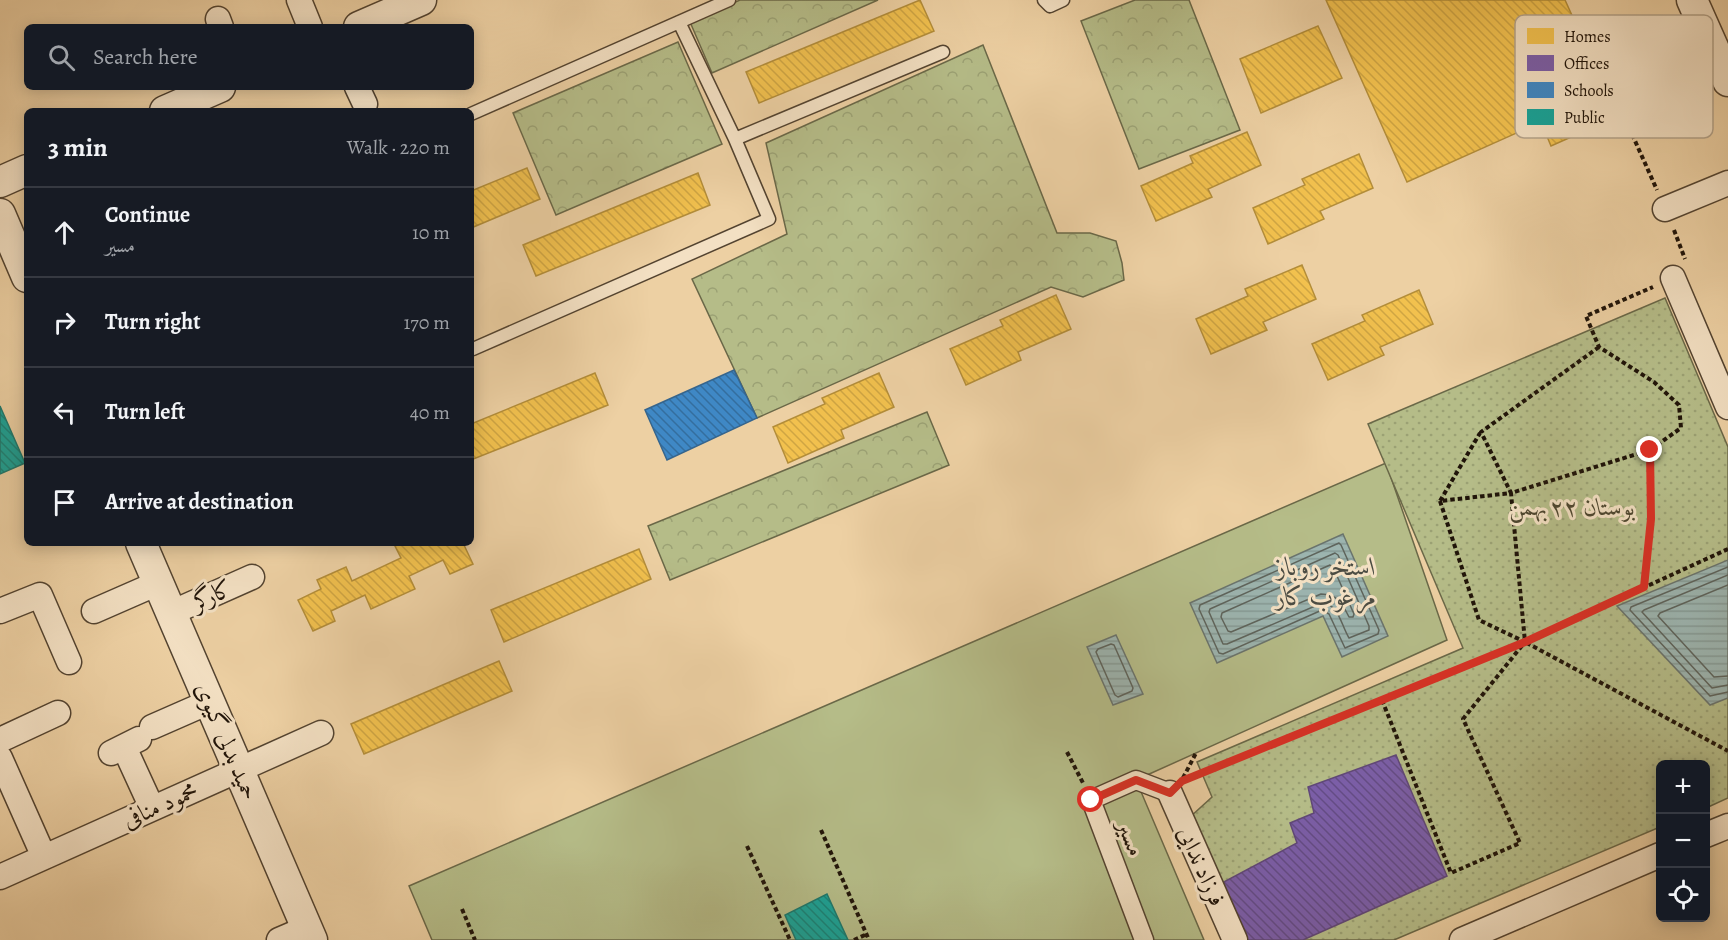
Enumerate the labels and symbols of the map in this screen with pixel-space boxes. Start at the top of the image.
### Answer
legend [1515,15,1713,138]
text: Homes [1564,26,1611,48]
text: Offices [1564,53,1609,75]
text: Schools [1564,80,1614,102]
text: Public [1564,107,1605,129]
route end [1636,436,1662,462]
park label: بوستان ۲۲ بهمن [1509,491,1636,523]
water label: استخر روباز مرغوب کار [1273,549,1377,614]
street label: کارگر [184,572,237,619]
street label: حمید بدلی گیوی [188,677,266,805]
street label: محمود منافی [117,774,203,836]
route start [1077,786,1103,812]
street label: مسیر [1109,813,1152,861]
street label: فرزاد ندایی [1170,821,1234,911]

